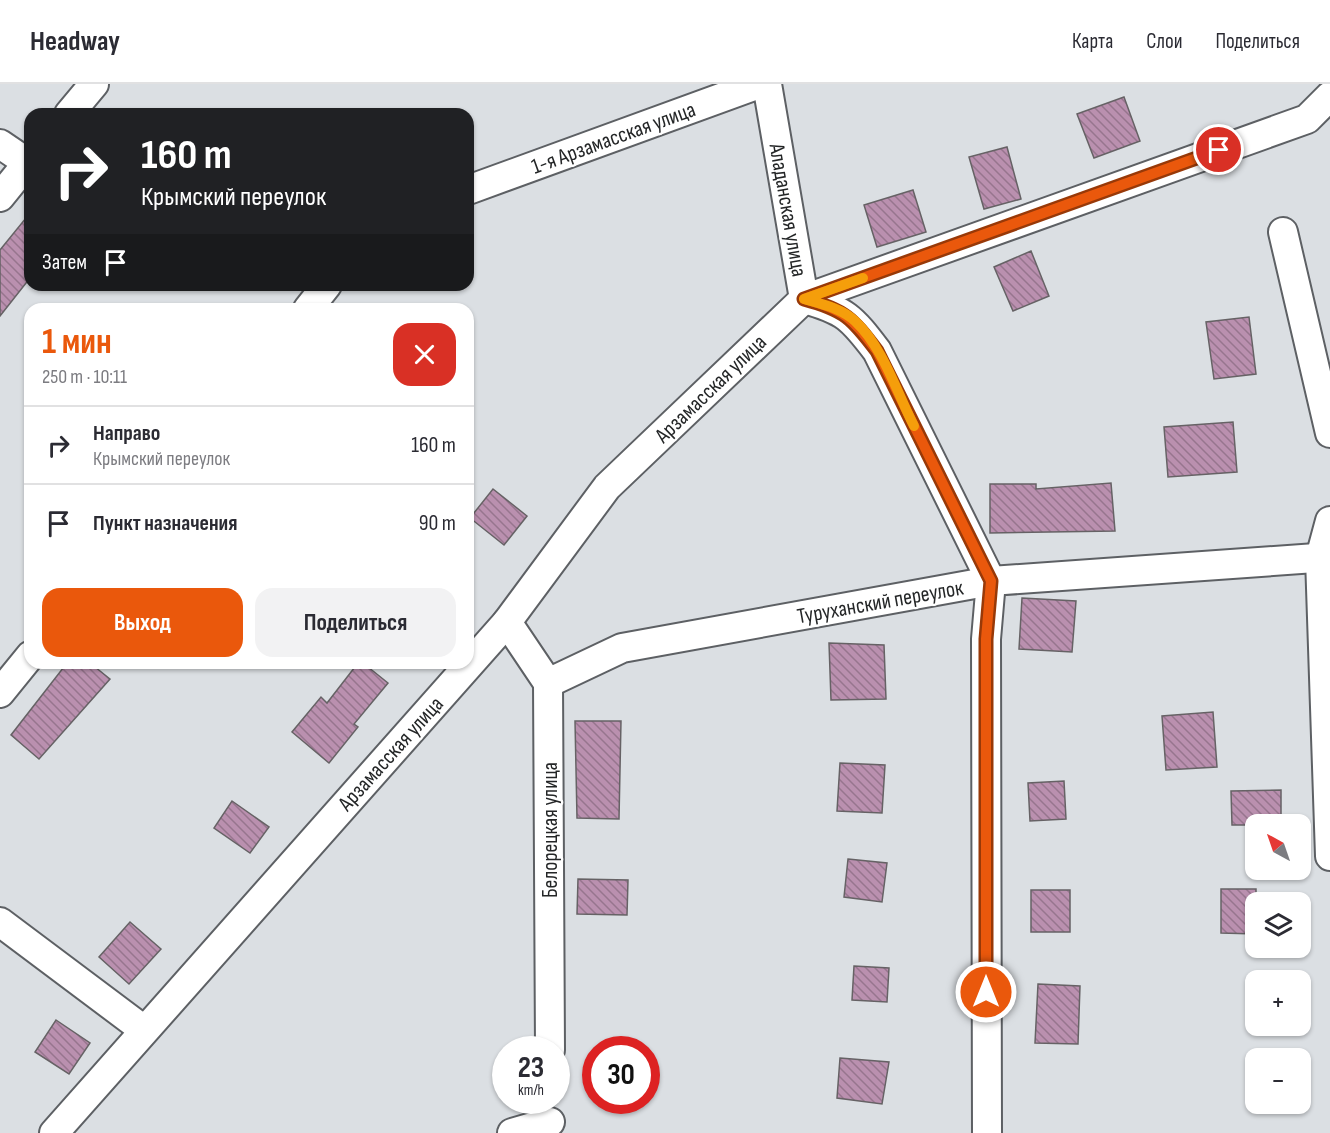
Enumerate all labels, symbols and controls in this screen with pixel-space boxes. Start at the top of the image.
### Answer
text: Headway [30,25,120,58]
text: Карта [1072,29,1113,54]
text: Слои [1146,29,1182,54]
text: Поделиться [1215,29,1300,54]
street label: 1-я Арзамасская улица [528,96,699,181]
pin [1193,124,1244,175]
text: 160 m [141,130,232,181]
icon: right [42,132,120,210]
icon: arrive [1202,133,1235,166]
street label: Аладанская улица [762,141,813,279]
text: Крымский переулок [141,181,326,213]
icon: arrive [99,246,132,279]
text: Затем [42,249,87,276]
text: 1 мин [42,321,112,364]
button: close [393,323,456,386]
street label: Арзамасская улица [649,329,772,450]
text: 250 m · 10:11 [42,365,127,389]
text: Направо [93,420,160,447]
icon: right [42,429,75,462]
text: 160 m [411,432,456,459]
text: Крымский переулок [93,447,230,471]
icon: arrive [42,507,75,540]
text: Пункт назначения [93,510,237,537]
text: 90 m [419,510,456,537]
street label: Туруханский переулок [795,574,966,630]
button: Выход [42,588,243,657]
button: Поделиться [255,588,456,657]
street label: Арзамасская улица [332,691,450,818]
street label: Белорецкая улица [537,762,564,898]
north arrow [1245,814,1311,880]
map controls [1245,814,1311,1114]
button: layers [1245,892,1311,958]
position arrow [954,960,1018,1024]
button: + [1245,970,1311,1036]
speed limit sign: 30 [582,1036,660,1114]
button: − [1245,1048,1311,1114]
text: 23 [518,1050,544,1086]
text: km/h [518,1081,544,1100]

